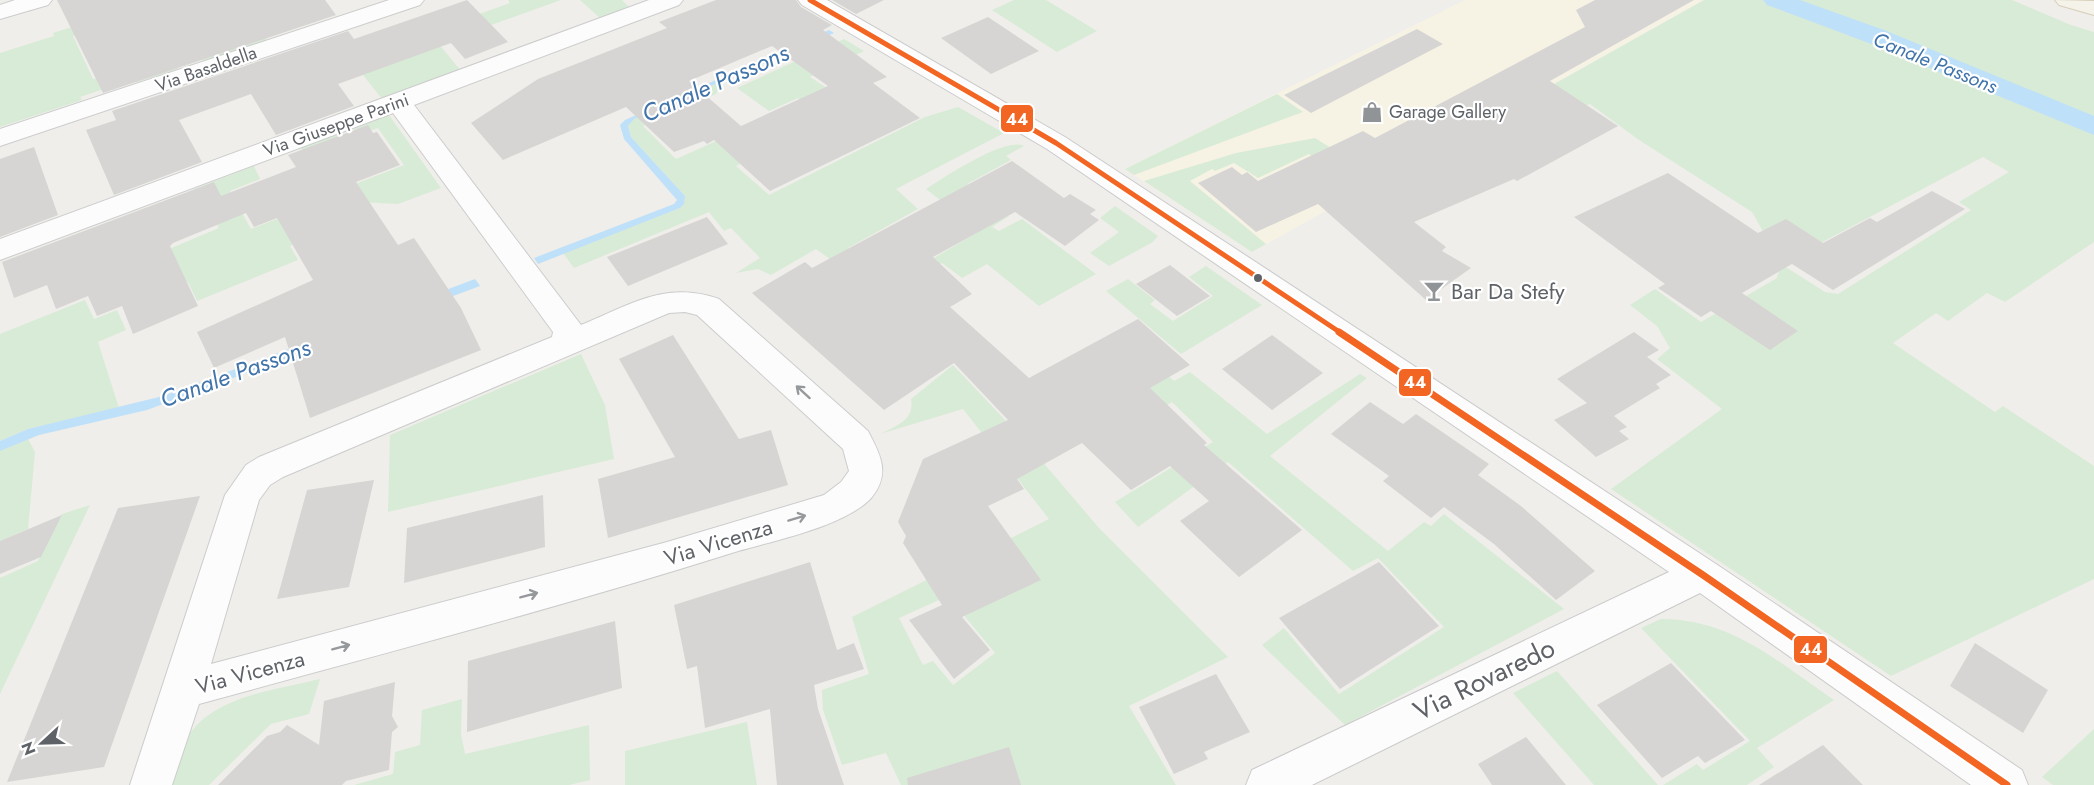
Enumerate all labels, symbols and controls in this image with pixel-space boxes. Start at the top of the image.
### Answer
water label: Canale Passons [1869,25,2002,101]
water label: Canale Passons [636,35,795,131]
street label: Via Basaldella [152,39,260,99]
street label: Via Giuseppe Parini [259,87,413,163]
place label: Garage Gallery [1389,99,1506,125]
shop icon: Garage Gallery [1360,100,1384,124]
line badge: 44 [1000,104,1034,133]
text: 44 [1006,108,1028,131]
unlabelled marker [1252,272,1264,284]
place label: Bar Da Stefy [1451,275,1565,307]
bar icon: Bar Da Stefy [1422,279,1446,303]
water label: Canale Passons [155,329,316,416]
line badge: 44 [1398,368,1432,397]
text: 44 [1404,371,1426,394]
one-way arrow [796,385,811,399]
street label: Via Vicenza [660,510,776,574]
one-way arrow [787,512,806,523]
one-way arrow [519,589,538,601]
street label: Via Rovaredo [1407,628,1561,730]
line badge: 44 [1793,635,1828,664]
text: 44 [1800,638,1822,661]
one-way arrow [331,641,350,652]
street label: Via Vicenza [192,642,308,702]
north arrow [12,713,72,773]
text: N [16,738,42,759]

